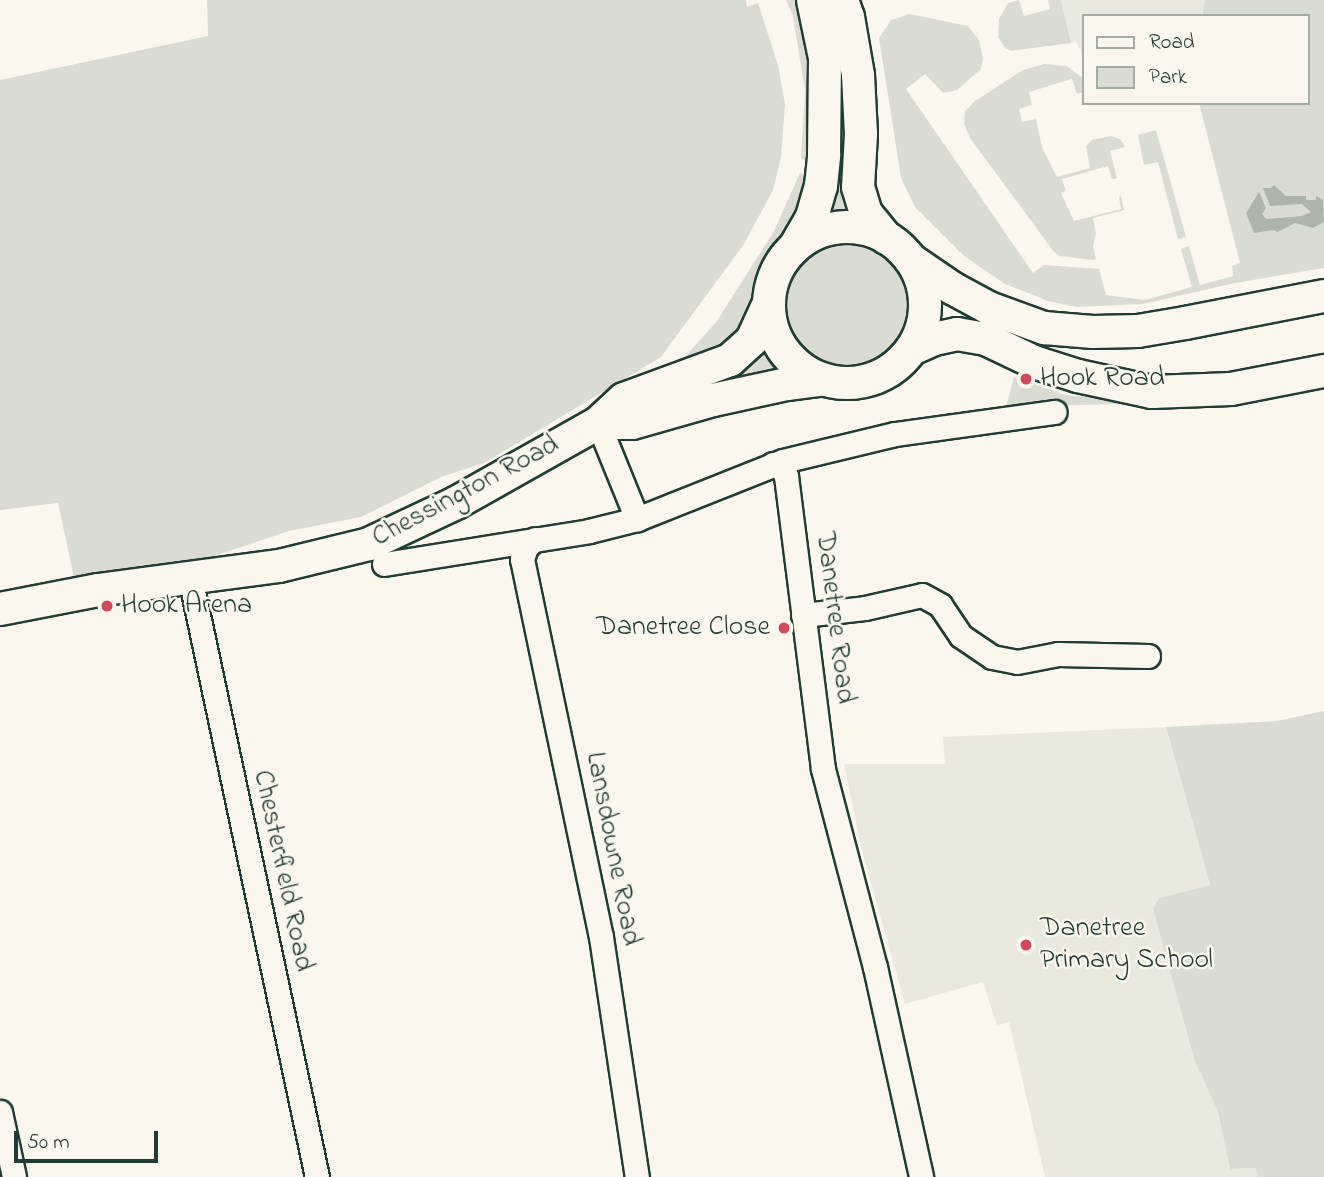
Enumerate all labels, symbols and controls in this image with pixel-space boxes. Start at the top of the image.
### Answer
legend [1082,14,1310,105]
text: Road [1149,28,1195,58]
text: Park [1149,63,1187,93]
place label: Hook Road [1040,362,1165,396]
marker: Hook Road [1018,371,1034,387]
street label: Chessington Road [367,429,565,555]
street label: Danetree Road [807,530,861,706]
place label: Hook Arena [121,589,252,623]
marker: Hook Arena [99,598,115,614]
place label: Danetree Close [596,611,770,645]
marker: Danetree Close [776,620,792,636]
street label: Lansdowne Road [577,749,647,949]
street label: Chesterfield Road [244,767,320,975]
place label: Danetree Primary School [1040,912,1213,978]
marker: Danetree Primary School [1018,937,1034,953]
scale bar [18,1118,161,1162]
text: 50 m [27,1128,70,1158]

